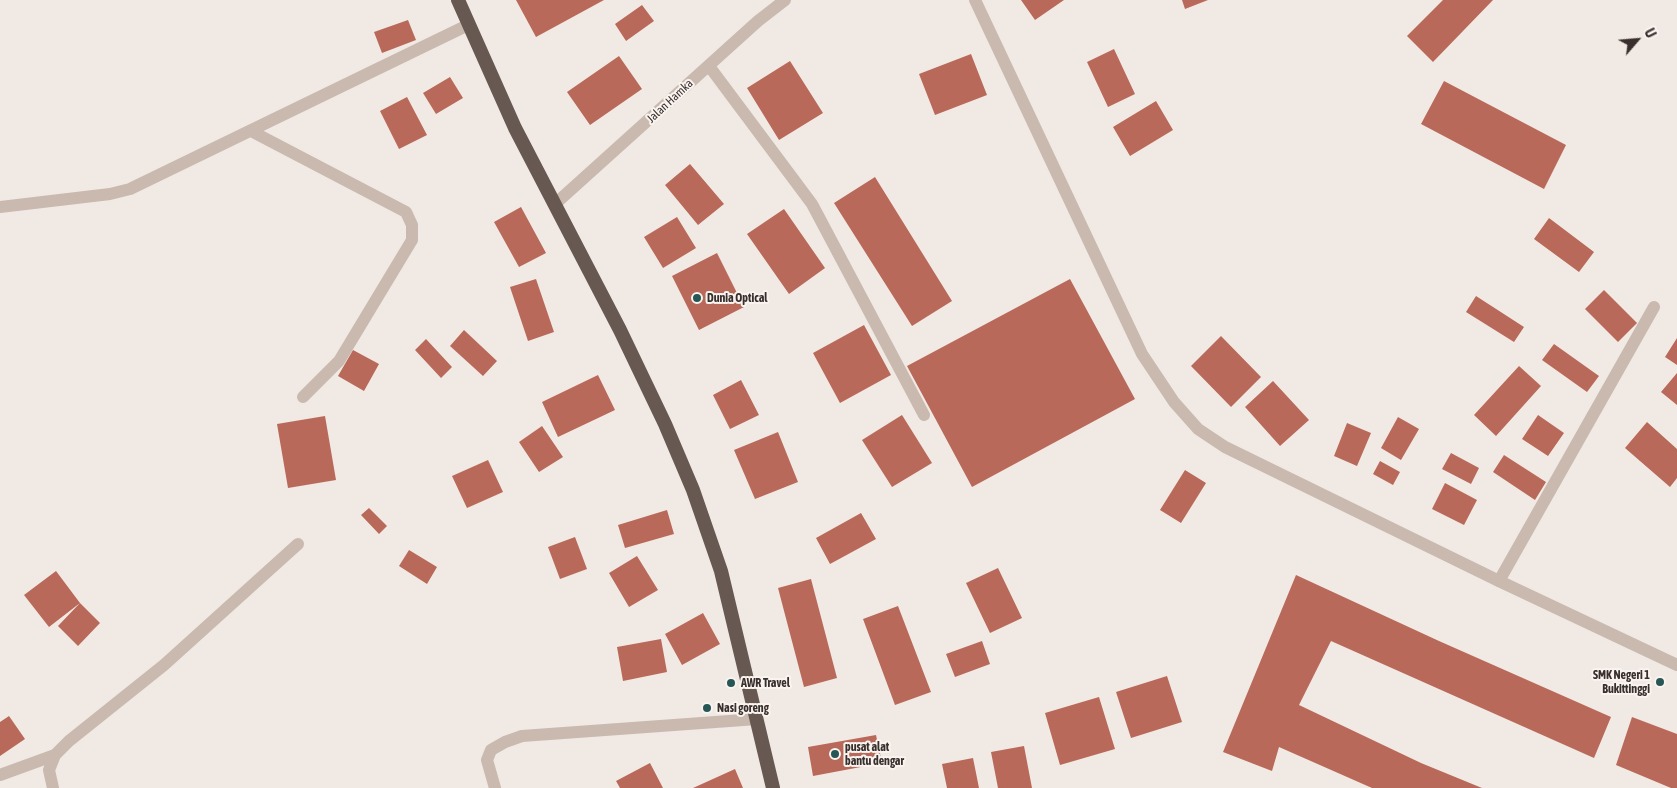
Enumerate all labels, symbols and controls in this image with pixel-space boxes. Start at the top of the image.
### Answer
north arrow [1612,15,1662,65]
text: U [1641,26,1659,40]
street label: Jalan Hamka [644,76,696,126]
place label: Dunia Optical [707,291,767,305]
marker: Dunia Optical [691,292,703,304]
place label: SMK Negeri 1 Bukittinggi [1593,668,1650,696]
place label: AWR Travel [741,676,790,690]
marker: SMK Negeri 1 Bukittinggi [1654,676,1666,688]
marker: AWR Travel [725,677,737,689]
place label: Nasi goreng [717,701,769,715]
marker: Nasi goreng [701,702,713,714]
place label: pusat alat bantu dengar [845,740,904,768]
marker: pusat alat bantu dengar [829,748,841,760]

